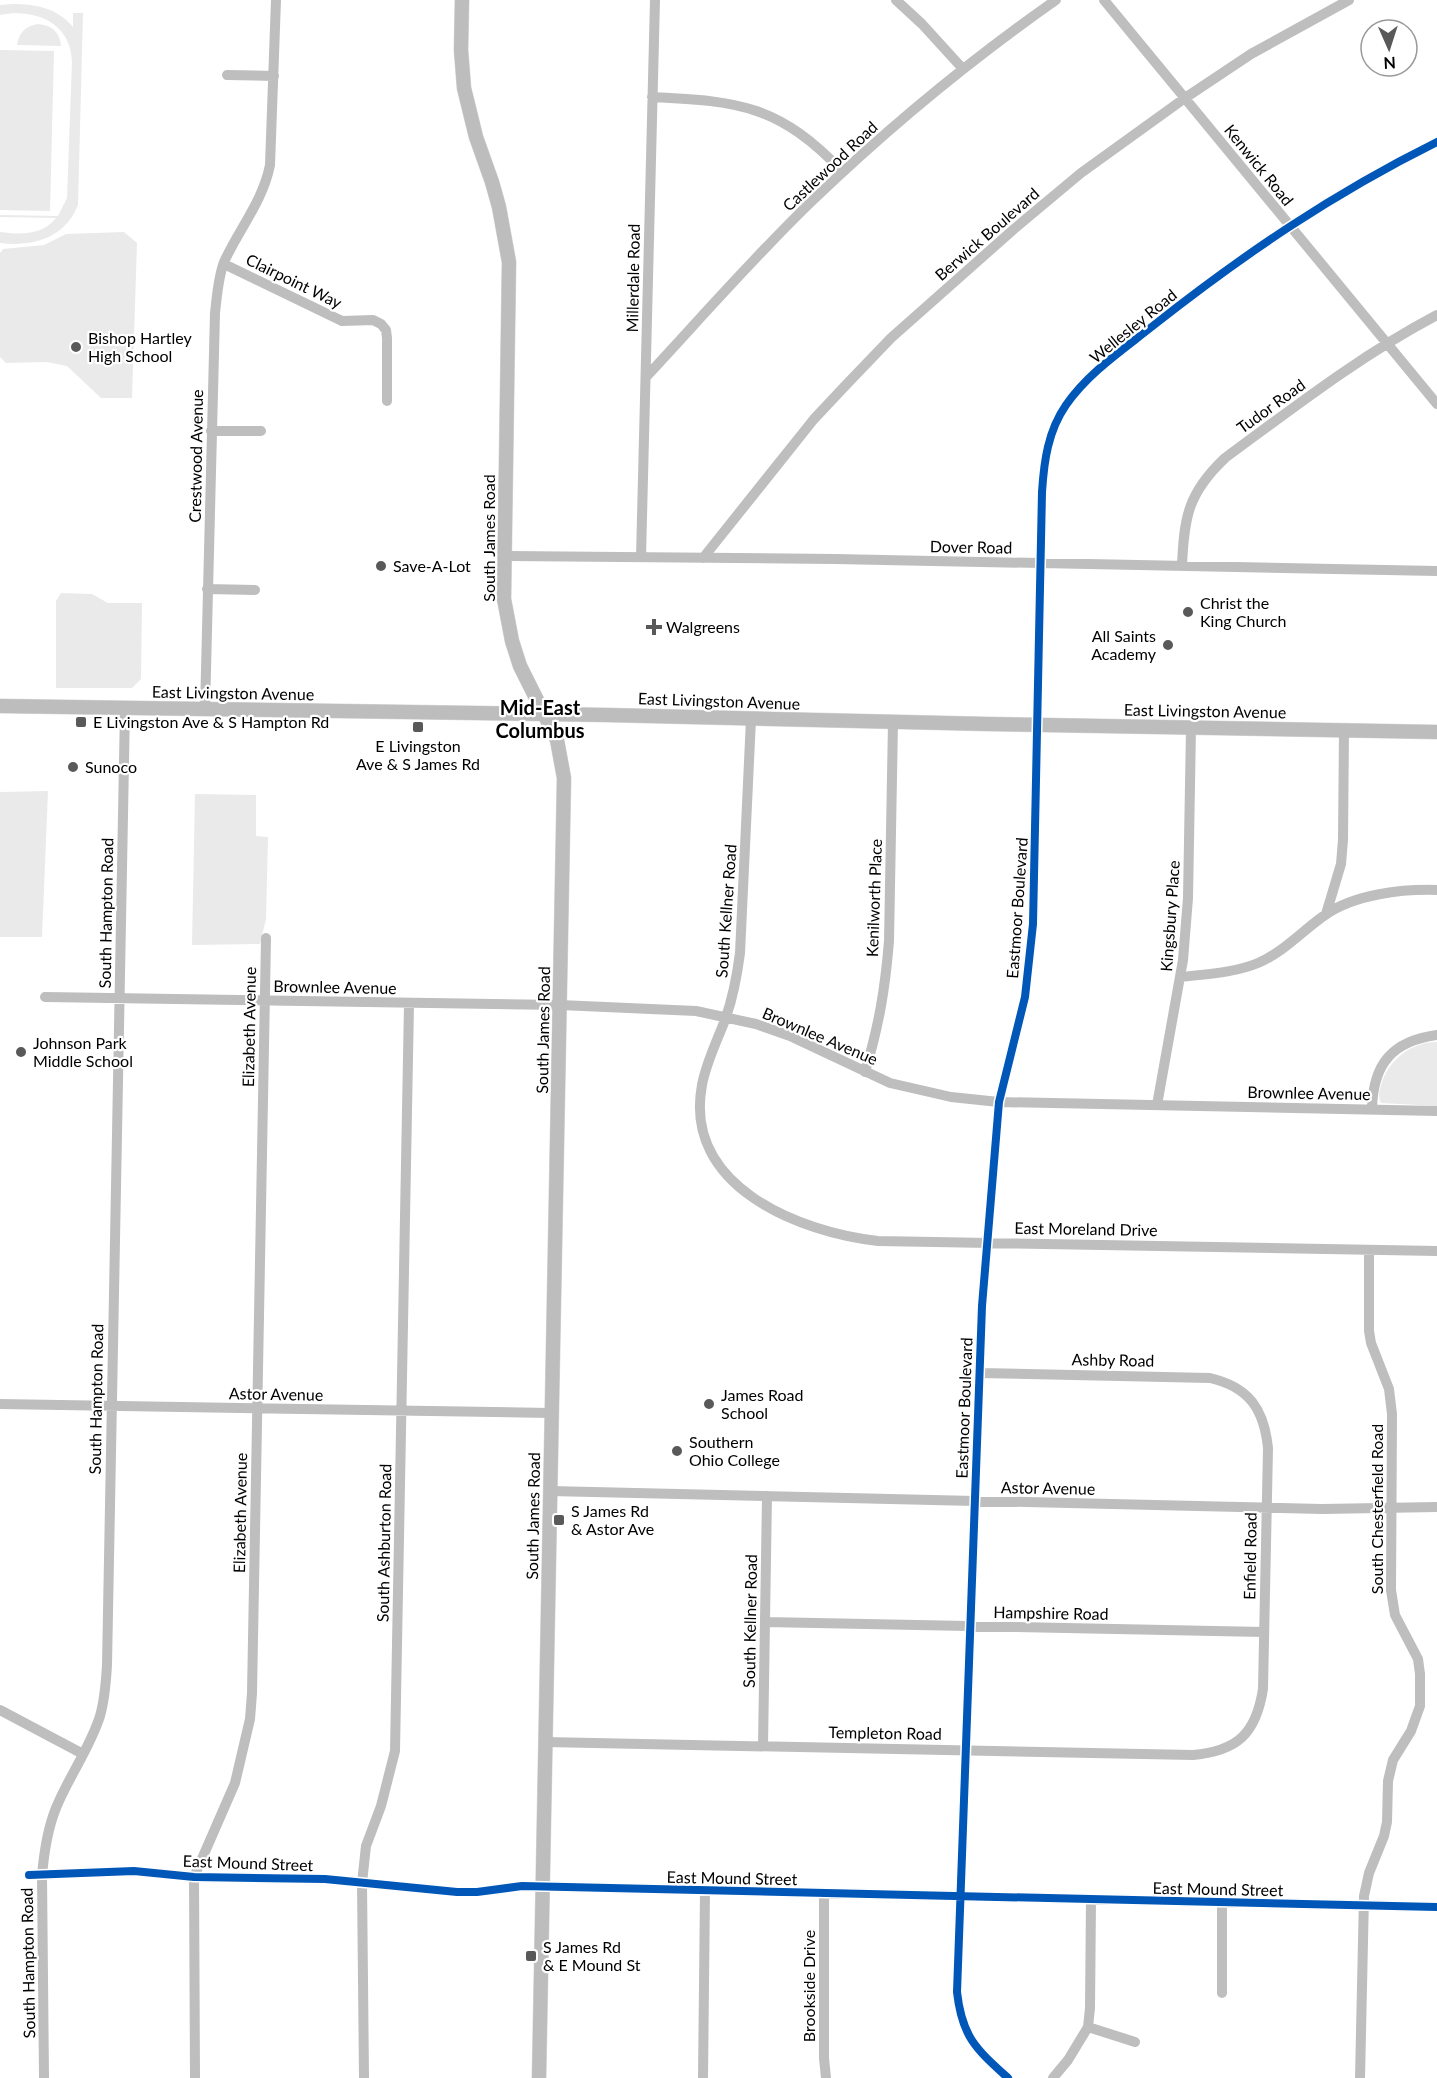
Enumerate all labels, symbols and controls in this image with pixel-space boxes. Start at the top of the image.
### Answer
north arrow [1359,18,1419,78]
text: N [1383,54,1396,73]
street label: Castlewood Road [778,117,881,214]
street label: Kenwick Road [1221,120,1298,209]
street label: Berwick Boulevard [931,183,1043,284]
street label: Millerdale Road [622,223,643,333]
street label: Clairpoint Way [243,249,346,312]
street label: Wellesley Road [1085,285,1180,367]
place label: Bishop Hartley High School [88,328,193,365]
marker: Bishop Hartley High School [69,340,83,354]
street label: Tudor Road [1233,374,1309,437]
street label: Crestwood Avenue [185,389,206,523]
street label: South James Road [479,474,498,602]
street label: Dover Road [930,536,1012,557]
place label: Save-A-Lot [393,556,471,575]
marker: Save-A-Lot [374,559,388,573]
place label: Christ the King Church [1200,593,1286,630]
marker: Christ the King Church [1181,605,1195,619]
place label: Walgreens [666,617,740,636]
marker: Walgreens [647,620,661,634]
place label: All Saints Academy [1091,626,1157,663]
marker: All Saints Academy [1161,638,1175,652]
street label: East Livingston Avenue [152,682,314,703]
street label: East Livingston Avenue [638,688,801,713]
district label: Mid-East Columbus [496,695,585,742]
street label: East Livingston Avenue [1124,700,1286,721]
place label: E Livingston Ave & S Hampton Rd [93,712,329,731]
marker: E Livingston Ave & S Hampton Rd [74,715,88,729]
marker: E Livingston Ave & S James Rd [411,720,425,734]
place label: E Livingston Ave & S James Rd [356,736,480,773]
place label: Sunoco [85,757,137,776]
marker: Sunoco [66,760,80,774]
street label: Eastmoor Boulevard [1002,837,1031,979]
street label: South Hampton Road [95,838,116,988]
street label: Kenilworth Place [862,839,885,957]
street label: South Kellner Road [711,844,740,978]
street label: Kingsbury Place [1156,860,1183,972]
street label: South James Road [532,966,553,1094]
street label: Elizabeth Avenue [238,967,259,1087]
street label: Brownlee Avenue [273,976,397,997]
street label: Brownlee Avenue [760,1003,881,1068]
place label: Johnson Park Middle School [33,1033,133,1070]
marker: Johnson Park Middle School [14,1045,28,1059]
street label: Brownlee Avenue [1247,1082,1371,1103]
street label: East Moreland Drive [1014,1218,1158,1239]
street label: South Hampton Road [85,1324,106,1474]
street label: Eastmoor Boulevard [952,1337,975,1479]
street label: Ashby Road [1071,1349,1155,1370]
street label: Astor Avenue [229,1383,323,1404]
place label: James Road School [721,1385,804,1422]
marker: James Road School [702,1397,716,1411]
street label: South Chesterfield Road [1367,1424,1386,1594]
place label: Southern Ohio College [689,1432,780,1469]
marker: Southern Ohio College [670,1444,684,1458]
street label: South James Road [522,1452,543,1580]
street label: Elizabeth Avenue [229,1453,250,1573]
street label: South Ashburton Road [373,1464,394,1622]
street label: Astor Avenue [1001,1477,1095,1498]
place label: S James Rd & Astor Ave [571,1501,654,1538]
street label: Enfield Road [1239,1512,1260,1600]
marker: S James Rd & Astor Ave [552,1513,566,1527]
street label: South Kellner Road [739,1554,760,1688]
street label: Hampshire Road [993,1602,1109,1623]
street label: Templeton Road [828,1722,942,1743]
street label: East Mound Street [182,1851,314,1874]
street label: East Mound Street [667,1867,798,1888]
street label: East Mound Street [1153,1878,1284,1899]
street label: South Hampton Road [17,1888,38,2038]
street label: Brookside Drive [799,1930,818,2042]
place label: S James Rd & E Mound St [543,1937,641,1974]
marker: S James Rd & E Mound St [524,1949,538,1963]

